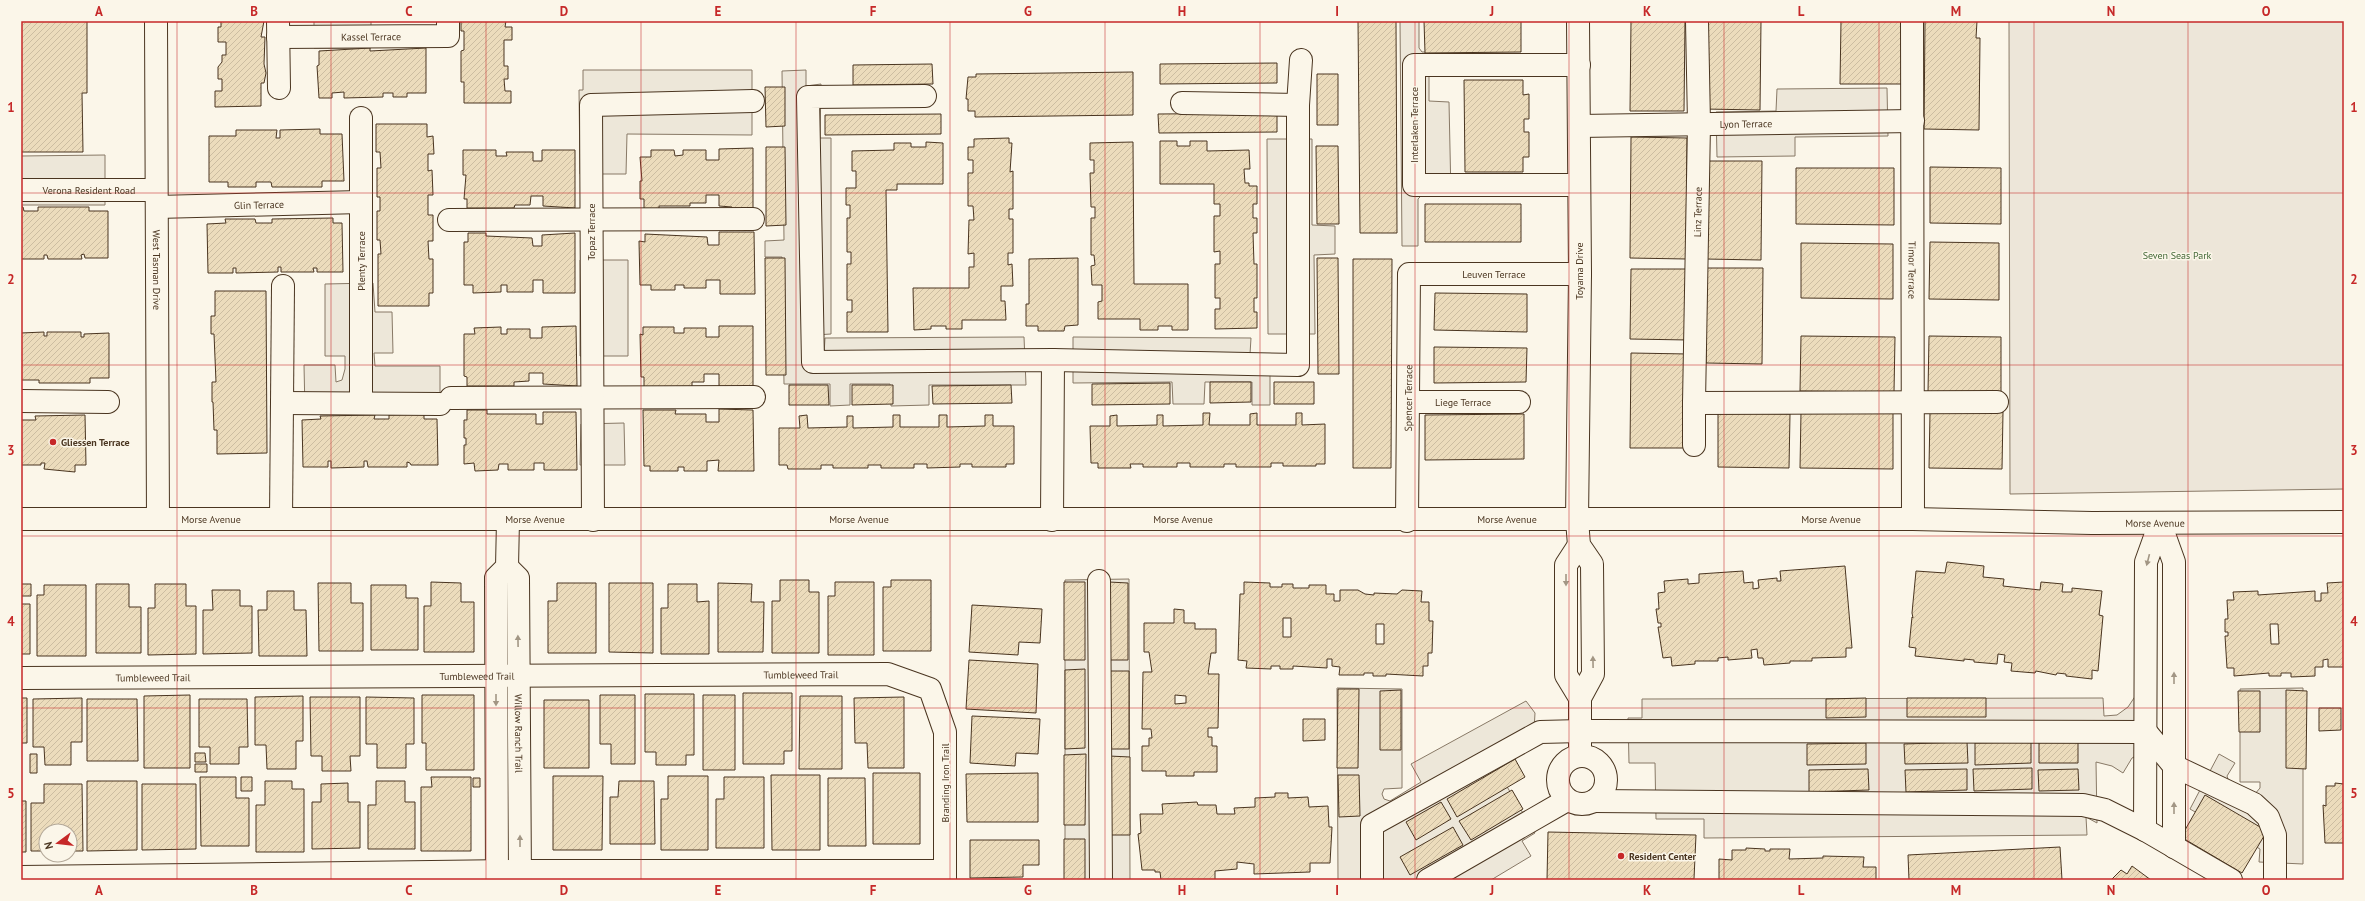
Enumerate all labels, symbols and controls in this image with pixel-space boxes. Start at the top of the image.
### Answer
text: A [95,3,103,20]
text: B [250,3,258,20]
text: C [405,3,413,20]
text: D [560,3,568,20]
text: E [715,3,722,20]
text: F [870,3,877,20]
text: G [1024,3,1032,20]
text: H [1178,3,1186,20]
text: I [1335,3,1339,20]
text: J [1489,3,1494,20]
text: K [1643,3,1651,20]
text: L [1798,3,1805,20]
text: M [1951,3,1961,20]
text: N [2107,3,2115,20]
text: O [2262,3,2271,20]
street label: Kassel Terrace [341,30,401,44]
street label: Interlaken Terrace [1408,87,1421,163]
text: 1 [7,99,15,116]
text: 1 [2350,99,2358,116]
street label: Lyon Terrace [1720,117,1772,131]
street label: Verona Resident Road [42,184,135,197]
street label: Linz Terrace [1691,187,1705,237]
street label: Glin Terrace [234,198,284,212]
street label: Topaz Terrace [585,204,598,261]
street label: West Tasman Drive [150,230,163,310]
street label: Plenty Terrace [355,231,368,291]
street label: Timor Terrace [1905,241,1919,299]
street label: Toyama Drive [1573,242,1586,300]
park label: Seven Seas Park [2143,249,2212,262]
street label: Leuven Terrace [1462,268,1526,281]
text: 2 [7,271,15,288]
text: 2 [2350,271,2358,288]
street label: Spencer Terrace [1402,364,1415,432]
street label: Liege Terrace [1435,396,1491,409]
place label: Gliessen Terrace [61,436,130,449]
marker: Gliessen Terrace [48,437,58,447]
text: 3 [7,442,15,459]
text: 3 [2350,442,2358,459]
street label: Morse Avenue [181,513,241,526]
street label: Morse Avenue [505,513,565,526]
street label: Morse Avenue [829,513,889,526]
street label: Morse Avenue [1153,513,1213,526]
street label: Morse Avenue [1477,513,1537,526]
street label: Morse Avenue [1801,513,1861,526]
street label: Morse Avenue [2125,517,2185,530]
one-way arrow [2144,553,2150,566]
one-way arrow [1563,574,1569,587]
text: 4 [7,613,15,630]
text: 4 [2350,613,2358,630]
one-way arrow [515,635,522,647]
one-way arrow [1590,655,1596,668]
street label: Tumbleweed Trail [764,668,839,682]
street label: Tumbleweed Trail [440,670,515,683]
street label: Tumbleweed Trail [116,671,191,685]
one-way arrow [2171,671,2177,684]
one-way arrow [493,694,499,707]
street label: Willow Ranch Trail [512,694,525,773]
street label: Branding Iron Trail [939,743,952,823]
text: 5 [7,785,15,802]
text: 5 [2350,785,2358,802]
one-way arrow [2171,801,2177,814]
north arrow [38,823,78,863]
one-way arrow [517,834,523,847]
text: N [41,840,56,851]
place label: Resident Center [1629,850,1697,863]
marker: Resident Center [1616,851,1626,861]
text: A [95,882,103,899]
text: B [250,882,258,899]
text: C [405,882,413,899]
text: D [560,882,568,899]
text: E [715,882,722,899]
text: F [870,882,877,899]
text: G [1024,882,1032,899]
text: H [1178,882,1186,899]
text: I [1335,882,1339,899]
text: J [1489,882,1494,899]
text: K [1643,882,1651,899]
text: L [1798,882,1805,899]
text: M [1951,882,1961,899]
text: N [2107,882,2115,899]
text: O [2262,882,2271,899]

